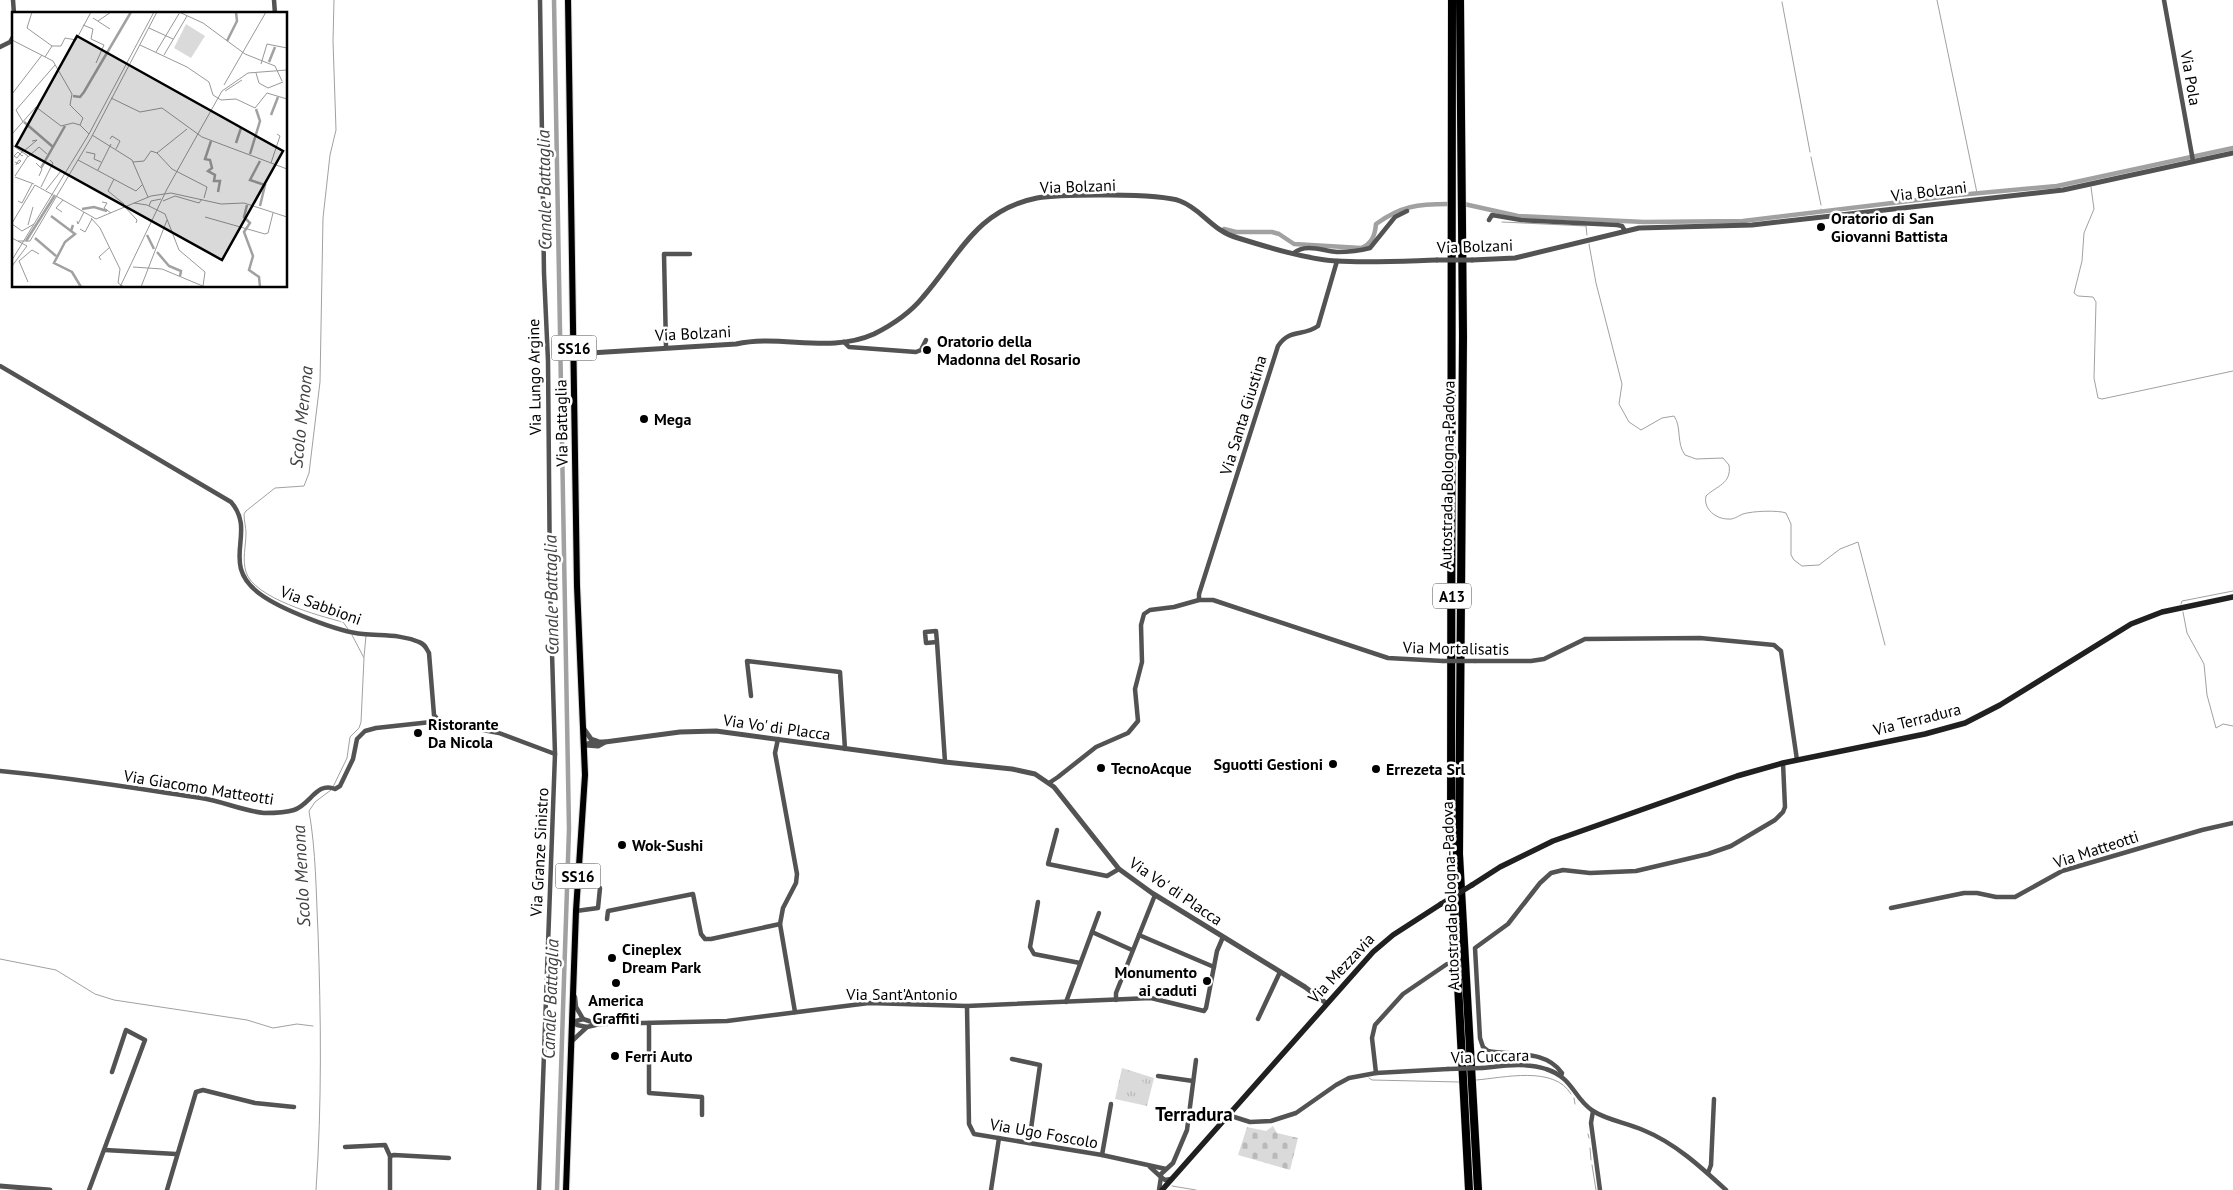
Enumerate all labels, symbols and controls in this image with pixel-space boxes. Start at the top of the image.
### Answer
inset map [12,12,288,288]
street label: Via Pola [2176,48,2206,107]
water label: Canale Battaglia [531,129,557,250]
street label: Via Bolzani [1039,175,1116,197]
street label: Via Bolzani [1889,176,1968,206]
place label: Oratorio di San Giovanni Battista [1831,208,1948,246]
marker: Oratorio di San Giovanni Battista [1815,221,1827,233]
street label: Via Bolzani [1436,235,1513,257]
street label: Via Lungo Argine [523,319,545,436]
street label: Via Bolzani [653,321,732,345]
place label: Oratorio della Madonna del Rosario [937,331,1081,369]
road number: SS16 [552,336,596,360]
marker: Oratorio della Madonna del Rosario [921,344,933,356]
street label: Via Santa Giustina [1215,353,1271,478]
water label: Scolo Menona [284,365,318,469]
street label: Via Battaglia [550,379,572,468]
street label: Autostrada Bologna-Padova [1435,380,1459,570]
place label: Mega [654,409,691,429]
marker: Mega [638,413,650,425]
water label: Canale Battaglia [538,534,564,655]
street label: Via Sabbioni [277,581,364,629]
road number: A13 [1433,584,1471,608]
street label: Via Mortalisatis [1402,637,1510,659]
street label: Via Terradura [1870,698,1963,740]
street label: Via Vo' di Placca [721,709,832,744]
place label: Ristorante Da Nicola [428,714,499,752]
marker: Ristorante Da Nicola [412,727,424,739]
place label: Sguotti Gestioni [1213,754,1323,774]
place label: TecnoAcque [1111,758,1192,778]
marker: Sguotti Gestioni [1327,758,1339,770]
place label: Errezeta Srl [1386,759,1466,779]
marker: TecnoAcque [1095,762,1107,774]
marker: Errezeta Srl [1370,763,1382,775]
street label: Via Giacomo Matteotti [121,765,276,809]
street label: Via Granze Sinistro [526,787,552,918]
street label: Autostrada Bologna-Padova [1437,801,1463,991]
water label: Scolo Menona [287,824,315,928]
street label: Via Matteotti [2050,826,2141,872]
place label: Wok-Sushi [632,835,703,855]
marker: Wok-Sushi [616,839,628,851]
street label: Via Vo' di Placca [1125,852,1226,930]
road number: SS16 [556,864,600,888]
street label: Via Mezzavia [1303,929,1378,1008]
water label: Canale Battaglia [536,938,564,1059]
place label: Cineplex Dream Park [622,939,701,977]
marker: Cineplex Dream Park [606,952,618,964]
place label: Monumento ai caduti [1114,962,1197,1000]
marker: Monumento ai caduti [1201,975,1213,987]
marker: America Graffiti [610,977,622,989]
street label: Via Sant'Antonio [845,984,958,1004]
place label: America Graffiti [588,990,644,1028]
street label: Via Cuccara [1449,1045,1530,1067]
place label: Ferri Auto [625,1046,693,1066]
marker: Ferri Auto [609,1050,621,1062]
district label: Terradura [1155,1102,1233,1126]
street label: Via Ugo Foscolo [987,1113,1100,1152]

